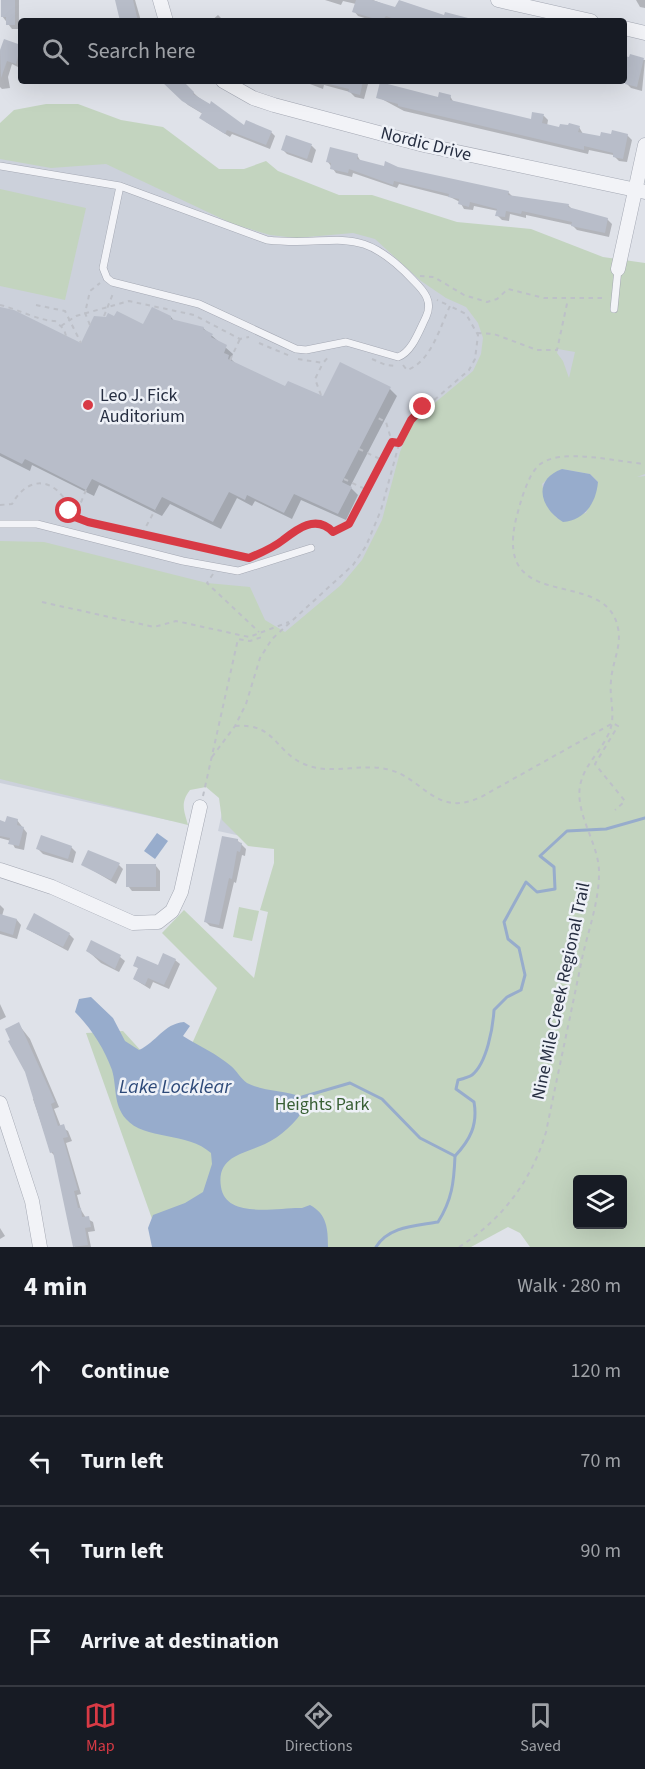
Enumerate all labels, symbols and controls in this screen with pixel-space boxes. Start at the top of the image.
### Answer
search box [18,18,627,84]
icon: search [39,35,72,68]
text: Search here [87,35,195,67]
street label: Nordic Drive [378,121,474,167]
place label: Leo J. Fick Auditorium [100,383,185,429]
route end [409,393,435,419]
marker: Leo J. Fick Auditorium [81,398,95,412]
route start [55,497,81,523]
street label: Nine Mile Creek Regional Trail [526,880,596,1102]
water label: Lake Locklear [119,1073,232,1101]
park label: Heights Park [275,1092,369,1117]
map controls [573,1175,627,1229]
button: layers [573,1175,627,1229]
text: 4 min [24,1268,87,1305]
text: Walk · 280 m [517,1272,621,1300]
icon: ahead [24,1355,57,1388]
text: Continue [81,1355,170,1387]
text: 120 m [571,1357,621,1385]
icon: left [24,1445,57,1478]
text: Turn left [81,1445,163,1477]
text: 70 m [581,1447,621,1475]
icon: left [24,1535,57,1568]
text: Turn left [81,1535,163,1567]
text: 90 m [581,1537,621,1565]
icon: arrive [24,1625,57,1658]
text: Arrive at destination [81,1625,279,1657]
tab: Map [84,1699,117,1757]
tab: Directions [285,1699,352,1757]
tab: Saved [520,1699,561,1757]

